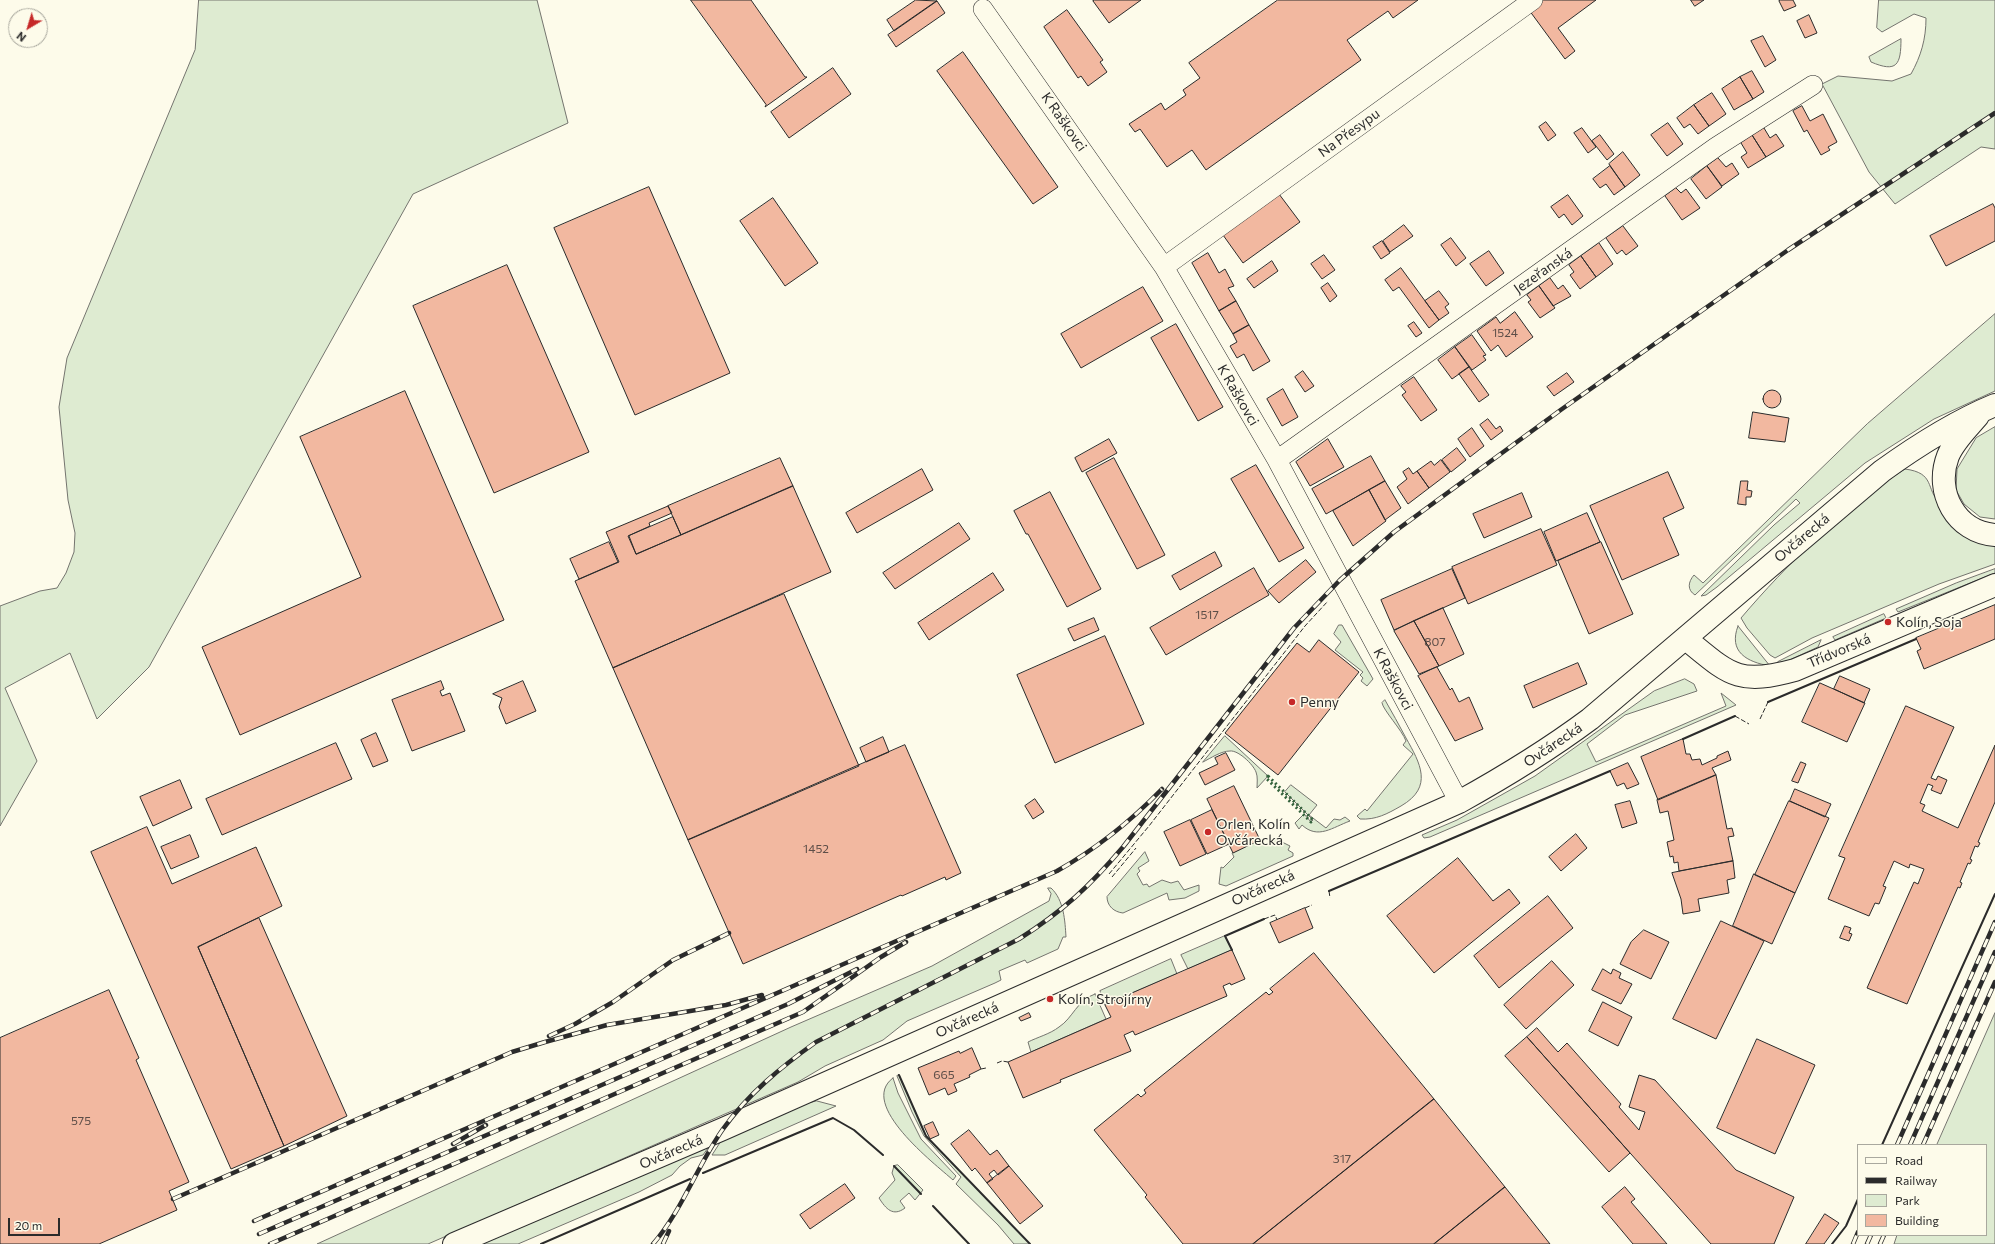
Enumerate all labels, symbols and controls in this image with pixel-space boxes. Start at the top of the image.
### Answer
north arrow [8,8,48,48]
text: N [14,29,28,45]
street label: K Raškovci [1038,89,1090,155]
street label: Na Přesypu [1315,105,1383,161]
street label: Jezeřanská [1510,245,1576,297]
house number: 1524 [1492,326,1518,340]
street label: K Raškovci [1214,361,1262,429]
street label: Ovčárecká [1771,510,1833,566]
house number: 1517 [1195,608,1219,622]
place label: Kolín, Soja [1896,614,1962,630]
marker: Kolín, Soja [1883,617,1893,627]
street label: Třídvorská [1805,630,1873,672]
house number: 807 [1424,635,1446,649]
street label: K Raškovci [1370,645,1416,713]
place label: Penny [1300,694,1339,710]
marker: Penny [1287,697,1297,707]
street label: Ovčárecká [1521,719,1585,771]
place label: Orlen, Kolín Ovčárecká [1216,816,1290,848]
marker: Orlen, Kolín Ovčárecká [1203,827,1213,837]
house number: 1452 [803,842,829,856]
street label: Ovčárecká [1229,867,1297,909]
place label: Kolín, Strojírny [1058,991,1152,1007]
marker: Kolín, Strojírny [1045,994,1055,1004]
street label: Ovčárecká [933,999,1001,1041]
house number: 665 [933,1068,955,1082]
house number: 575 [71,1114,91,1128]
street label: Ovčárecká [637,1131,705,1173]
legend [1857,1144,1987,1236]
house number: 317 [1333,1152,1351,1166]
text: Road [1895,1153,1923,1167]
text: Railway [1895,1173,1937,1187]
text: Park [1895,1193,1920,1207]
scale bar [10,1210,62,1236]
text: Building [1895,1213,1939,1227]
text: 20 m [15,1218,42,1232]

